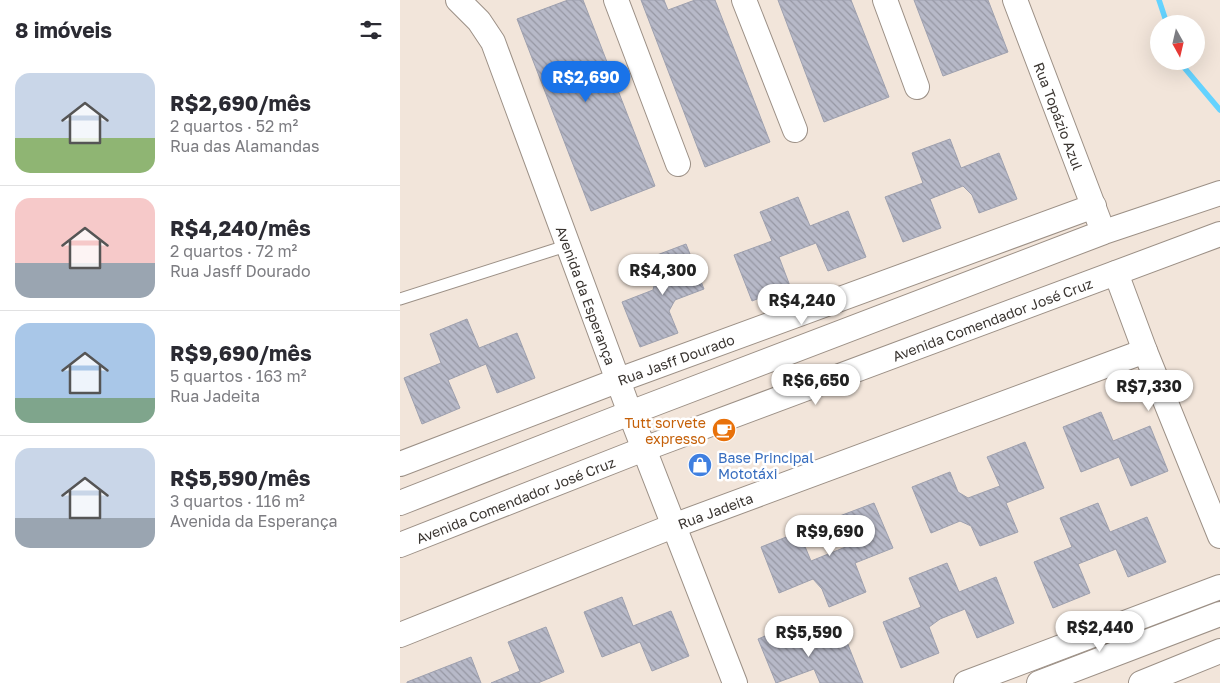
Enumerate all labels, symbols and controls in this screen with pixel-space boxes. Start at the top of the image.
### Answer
north arrow [1150,15,1205,70]
map controls [1150,15,1205,70]
icon: filters [357,16,385,44]
text: 8 imóveis [15,17,112,43]
street label: Rua Topázio Azul [1031,60,1087,172]
pin: R$2,690 [540,61,632,103]
text: R$2,690 [552,67,620,87]
text: R$2,690/mês [170,90,311,116]
icon: home [55,93,115,153]
text: 2 quartos · 52 m² [170,116,298,136]
text: Rua das Alamandas [170,136,320,156]
text: R$4,240/mês [170,215,311,241]
icon: home [55,218,115,278]
street label: Avenida da Esperança [553,224,620,367]
text: 2 quartos · 72 m² [170,241,297,261]
pin: R$4,300 [617,254,709,296]
text: R$4,300 [629,260,697,280]
text: Rua Jasff Dourado [170,261,311,281]
street label: Avenida Comendador José Cruz [890,274,1095,364]
pin: R$4,240 [756,284,848,326]
text: R$4,240 [768,290,836,310]
street label: Rua Jasff Dourado [615,330,736,388]
text: R$9,690/mês [170,340,312,366]
icon: home [55,343,115,403]
pin: R$6,650 [770,364,862,406]
text: 5 quartos · 163 m² [170,366,306,386]
text: R$6,650 [782,370,850,390]
pin: R$7,330 [1103,370,1195,412]
text: R$7,330 [1116,376,1182,396]
text: Rua Jadeita [170,386,260,406]
place label: Tutt sorvete expresso [624,414,706,447]
cafe icon: Tutt sorvete expresso [711,417,737,443]
place label: Base Principal Mototáxi [718,449,814,482]
shop icon: Base Principal Mototáxi [687,452,713,478]
street label: Avenida Comendador José Cruz [414,453,617,546]
text: R$5,590/mês [170,465,311,491]
icon: home [55,468,115,528]
street label: Rua Jadeita [675,489,755,532]
text: 3 quartos · 116 m² [170,491,305,511]
text: Avenida da Esperança [170,511,338,531]
pin: R$9,690 [784,514,876,557]
text: R$9,690 [796,521,864,541]
pin: R$2,440 [1054,610,1146,653]
pin: R$5,590 [763,616,855,658]
text: R$2,440 [1066,617,1134,637]
text: R$5,590 [775,622,843,642]

